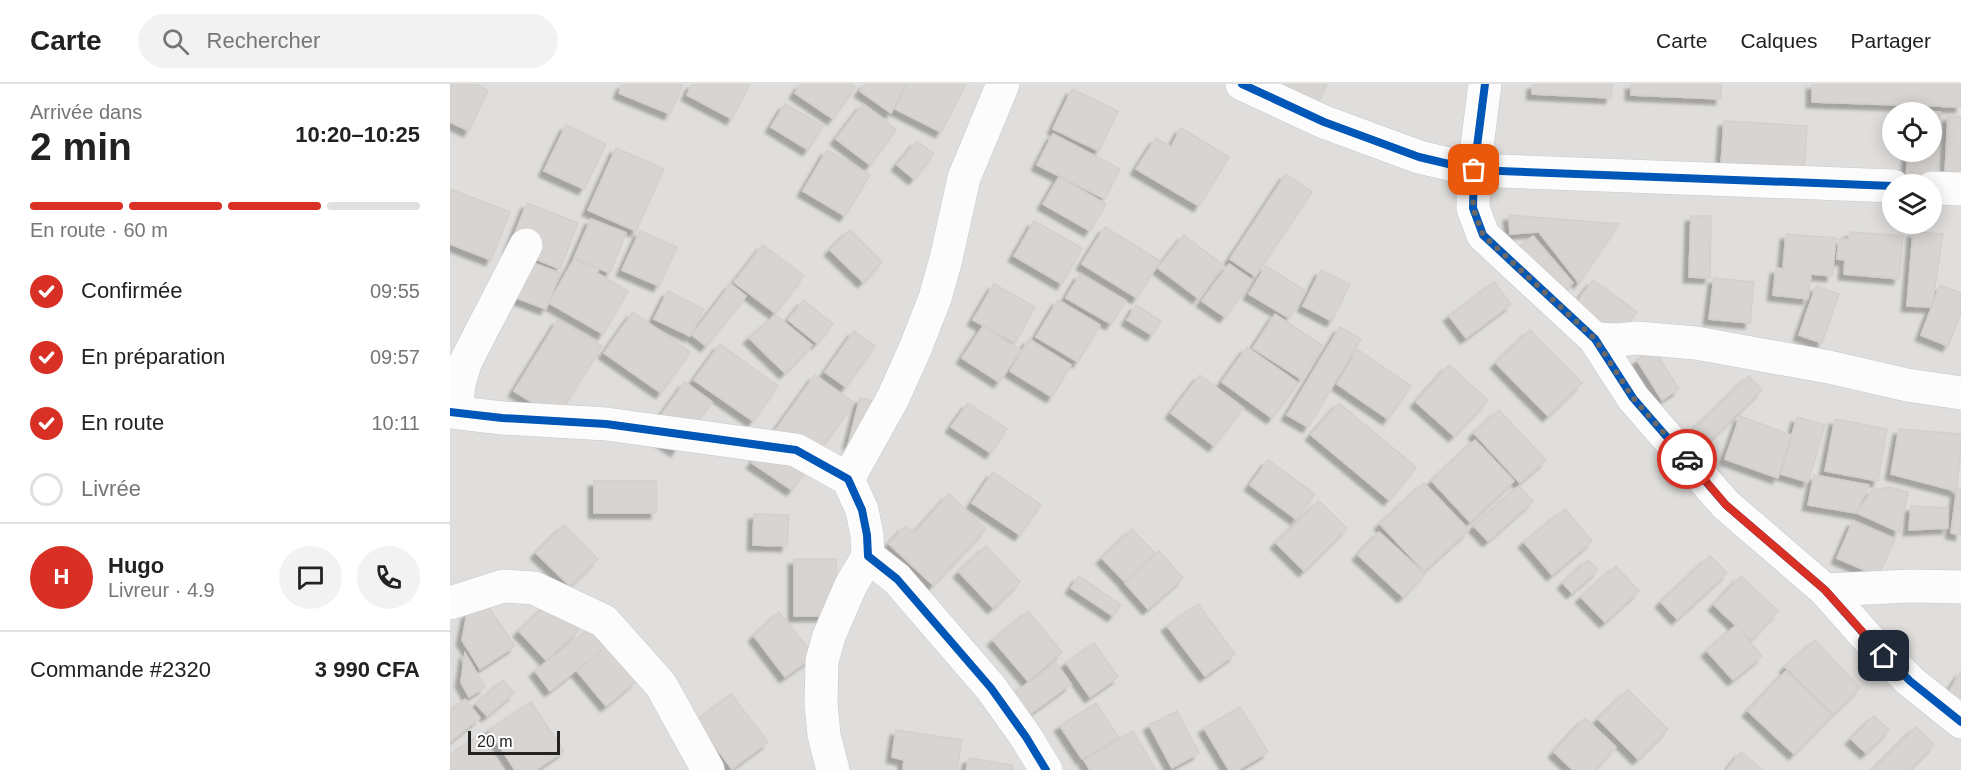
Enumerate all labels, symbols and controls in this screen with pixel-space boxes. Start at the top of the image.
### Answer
search box [138,14,558,68]
text: Carte [30,25,102,56]
icon: search [159,25,192,58]
text: Rechercher [207,28,320,53]
text: Carte [1656,29,1707,52]
text: Calques [1740,29,1817,52]
text: Partager [1850,29,1931,52]
text: Arrivée dans [30,101,142,123]
map controls [1882,102,1942,234]
button: locate [1882,102,1942,162]
text: 10:20–10:25 [295,122,420,147]
text: 2 min [30,125,132,168]
pin [1448,144,1499,195]
icon: bag [1457,153,1490,186]
button: layers [1882,174,1942,234]
text: En route · 60 m [30,219,168,241]
icon: check [30,275,63,308]
text: Confirmée [81,278,182,303]
text: 09:55 [370,280,420,302]
icon: check [30,341,63,374]
text: En préparation [81,344,225,369]
text: 09:57 [370,346,420,368]
icon: check [30,407,63,440]
text: En route [81,410,164,435]
text: 10:11 [371,412,420,434]
courier [1657,429,1717,489]
icon: car [1671,443,1704,476]
text: Livrée [81,476,141,501]
button: chat [279,546,342,609]
button: phone [357,546,420,609]
text: Hugo [108,553,164,578]
text: H [54,564,69,589]
text: Livreur · 4.9 [108,579,215,601]
pin [1858,630,1909,681]
icon: home [1867,639,1900,672]
text: Commande #2320 [30,657,211,682]
text: 3 990 CFA [315,657,420,682]
scale bar [468,728,560,756]
text: 20 m [477,733,513,750]

